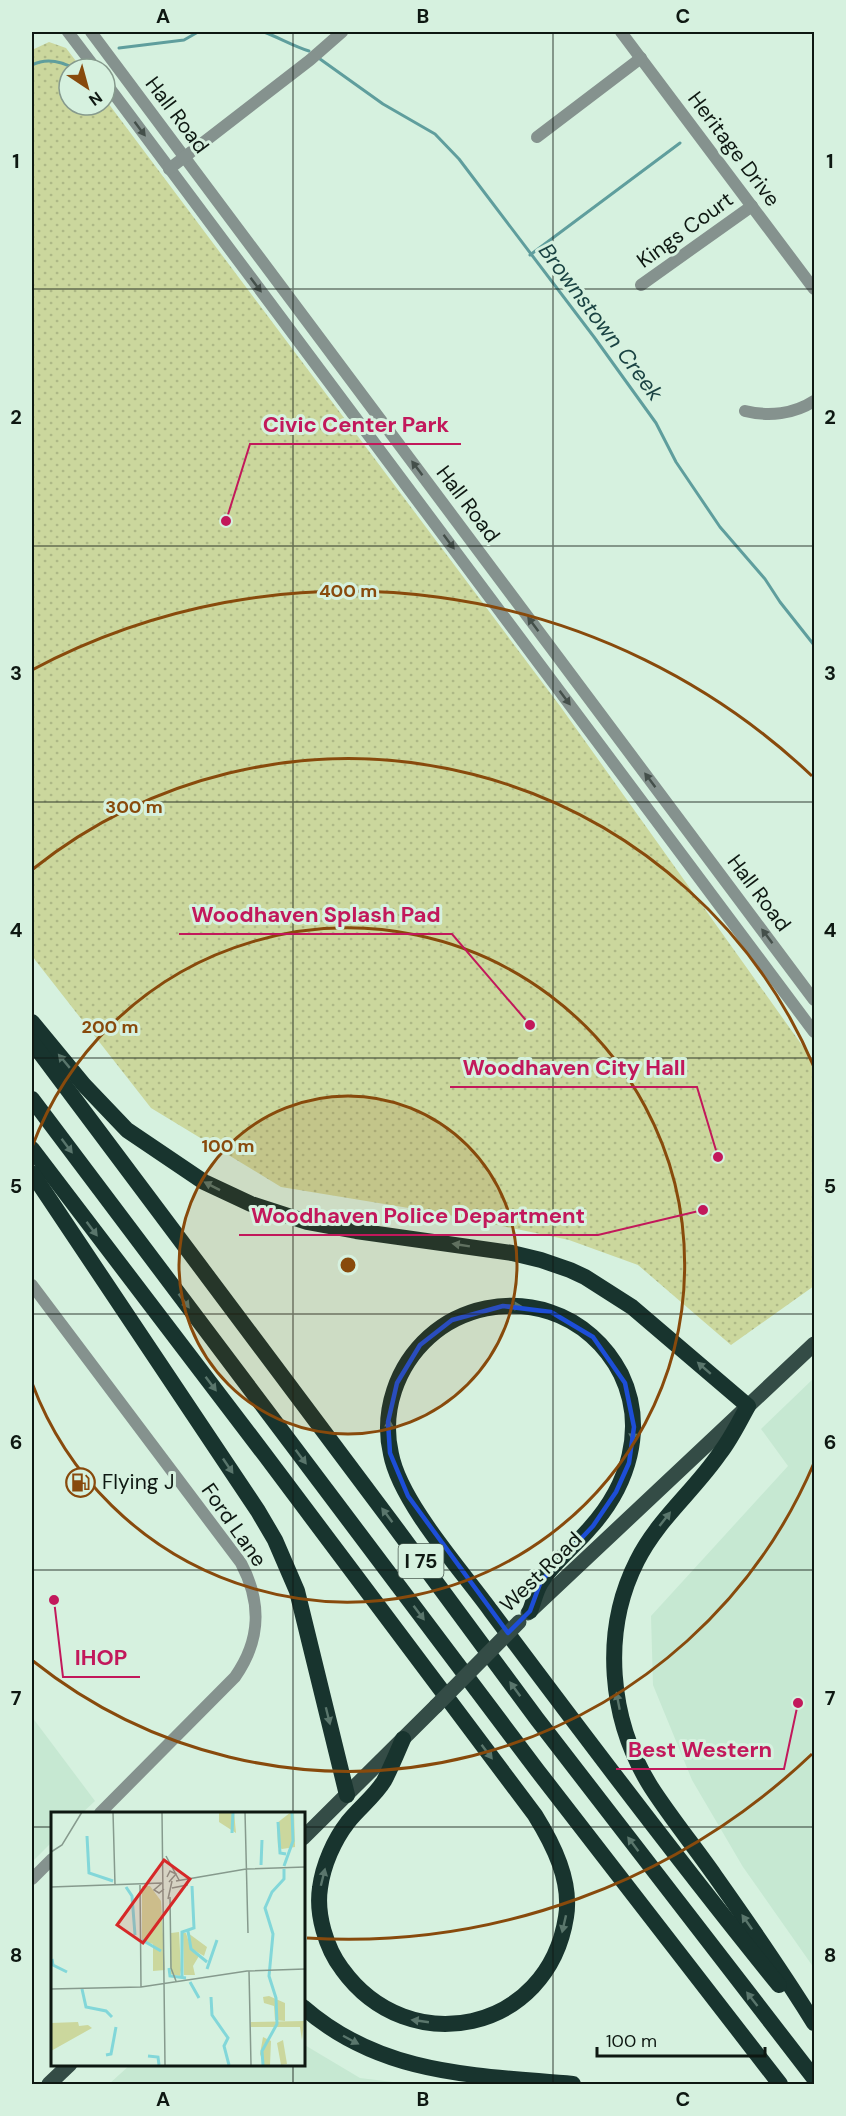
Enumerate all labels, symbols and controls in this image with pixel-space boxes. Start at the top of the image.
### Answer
text: A [156,3,170,29]
text: B [417,3,429,29]
text: C [676,3,690,29]
north arrow [57,57,117,117]
street label: Hall Road [139,71,215,159]
street label: Heritage Drive [682,86,787,212]
text: N [85,87,106,111]
one-way arrow [134,120,146,136]
text: 1 [12,148,20,174]
text: 1 [826,148,834,174]
street label: Kings Court [631,186,739,274]
water label: Brownstown Creek [532,237,670,407]
one-way arrow [250,277,263,293]
text: 2 [10,404,22,430]
callout: Civic Center Park [250,404,461,444]
text: 2 [824,404,836,430]
text: Civic Center Park [263,410,449,439]
one-way arrow [411,460,423,475]
street label: Hall Road [430,460,506,548]
one-way arrow [442,535,454,550]
text: 400 m [319,579,377,603]
one-way arrow [528,616,540,631]
text: 3 [10,660,22,686]
text: 3 [824,660,836,686]
one-way arrow [559,691,571,706]
one-way arrow [645,772,657,787]
text: 300 m [105,795,163,819]
street label: Hall Road [721,849,797,937]
callout: Woodhaven Splash Pad [179,894,452,934]
text: Woodhaven Splash Pad [191,900,441,929]
text: 4 [10,917,23,943]
text: 4 [824,917,837,943]
one-way arrow [761,928,773,944]
text: 200 m [82,1015,138,1039]
callout: Woodhaven City Hall [450,1047,697,1087]
one-way arrow [57,1053,70,1069]
text: Woodhaven City Hall [462,1053,686,1082]
text: 100 m [201,1134,255,1158]
one-way arrow [60,1138,72,1153]
text: 5 [10,1173,22,1199]
text: 5 [824,1173,836,1199]
one-way arrow [203,1181,220,1191]
callout: Woodhaven Police Department [239,1195,598,1235]
text: Woodhaven Police Department [251,1201,585,1230]
one-way arrow [86,1221,99,1237]
one-way arrow [451,1240,470,1249]
centre of rings [338,1255,358,1275]
one-way arrow [178,1293,190,1309]
one-way arrow [504,1301,523,1311]
one-way arrow [697,1362,712,1375]
one-way arrow [204,1376,217,1392]
one-way arrow [384,1419,394,1438]
one-way arrow [628,1423,638,1442]
text: 6 [10,1429,22,1455]
text: 6 [824,1429,836,1455]
one-way arrow [295,1450,307,1465]
one-way arrow [222,1458,233,1474]
fuel station icon: Flying J [65,1466,97,1498]
place label: Flying J [102,1468,175,1496]
street label: Ford Lane [195,1478,273,1572]
one-way arrow [381,1508,393,1524]
one-way arrow [658,1511,670,1526]
street label: West Road [494,1526,588,1618]
road number: I 75 [398,1544,444,1578]
one-way arrow [412,1605,425,1621]
callout: IHOP [63,1637,140,1677]
text: IHOP [75,1643,127,1672]
one-way arrow [509,1681,521,1697]
text: 7 [11,1685,22,1711]
text: 7 [825,1685,836,1711]
one-way arrow [613,1692,622,1711]
one-way arrow [324,1707,334,1726]
callout: Best Western [616,1729,784,1769]
text: Best Western [628,1735,772,1764]
one-way arrow [481,1744,494,1760]
inset map [51,1812,304,2065]
one-way arrow [627,1837,639,1853]
one-way arrow [318,1867,328,1886]
one-way arrow [741,1914,753,1930]
one-way arrow [558,1915,568,1933]
text: 8 [10,1942,22,1968]
text: 8 [824,1942,836,1968]
one-way arrow [747,1991,759,2006]
one-way arrow [411,2017,430,2026]
scale bar [597,2020,765,2058]
text: 100 m [606,2029,657,2053]
one-way arrow [343,2035,360,2045]
text: A [156,2086,170,2112]
text: B [417,2086,429,2112]
text: C [676,2086,690,2112]

